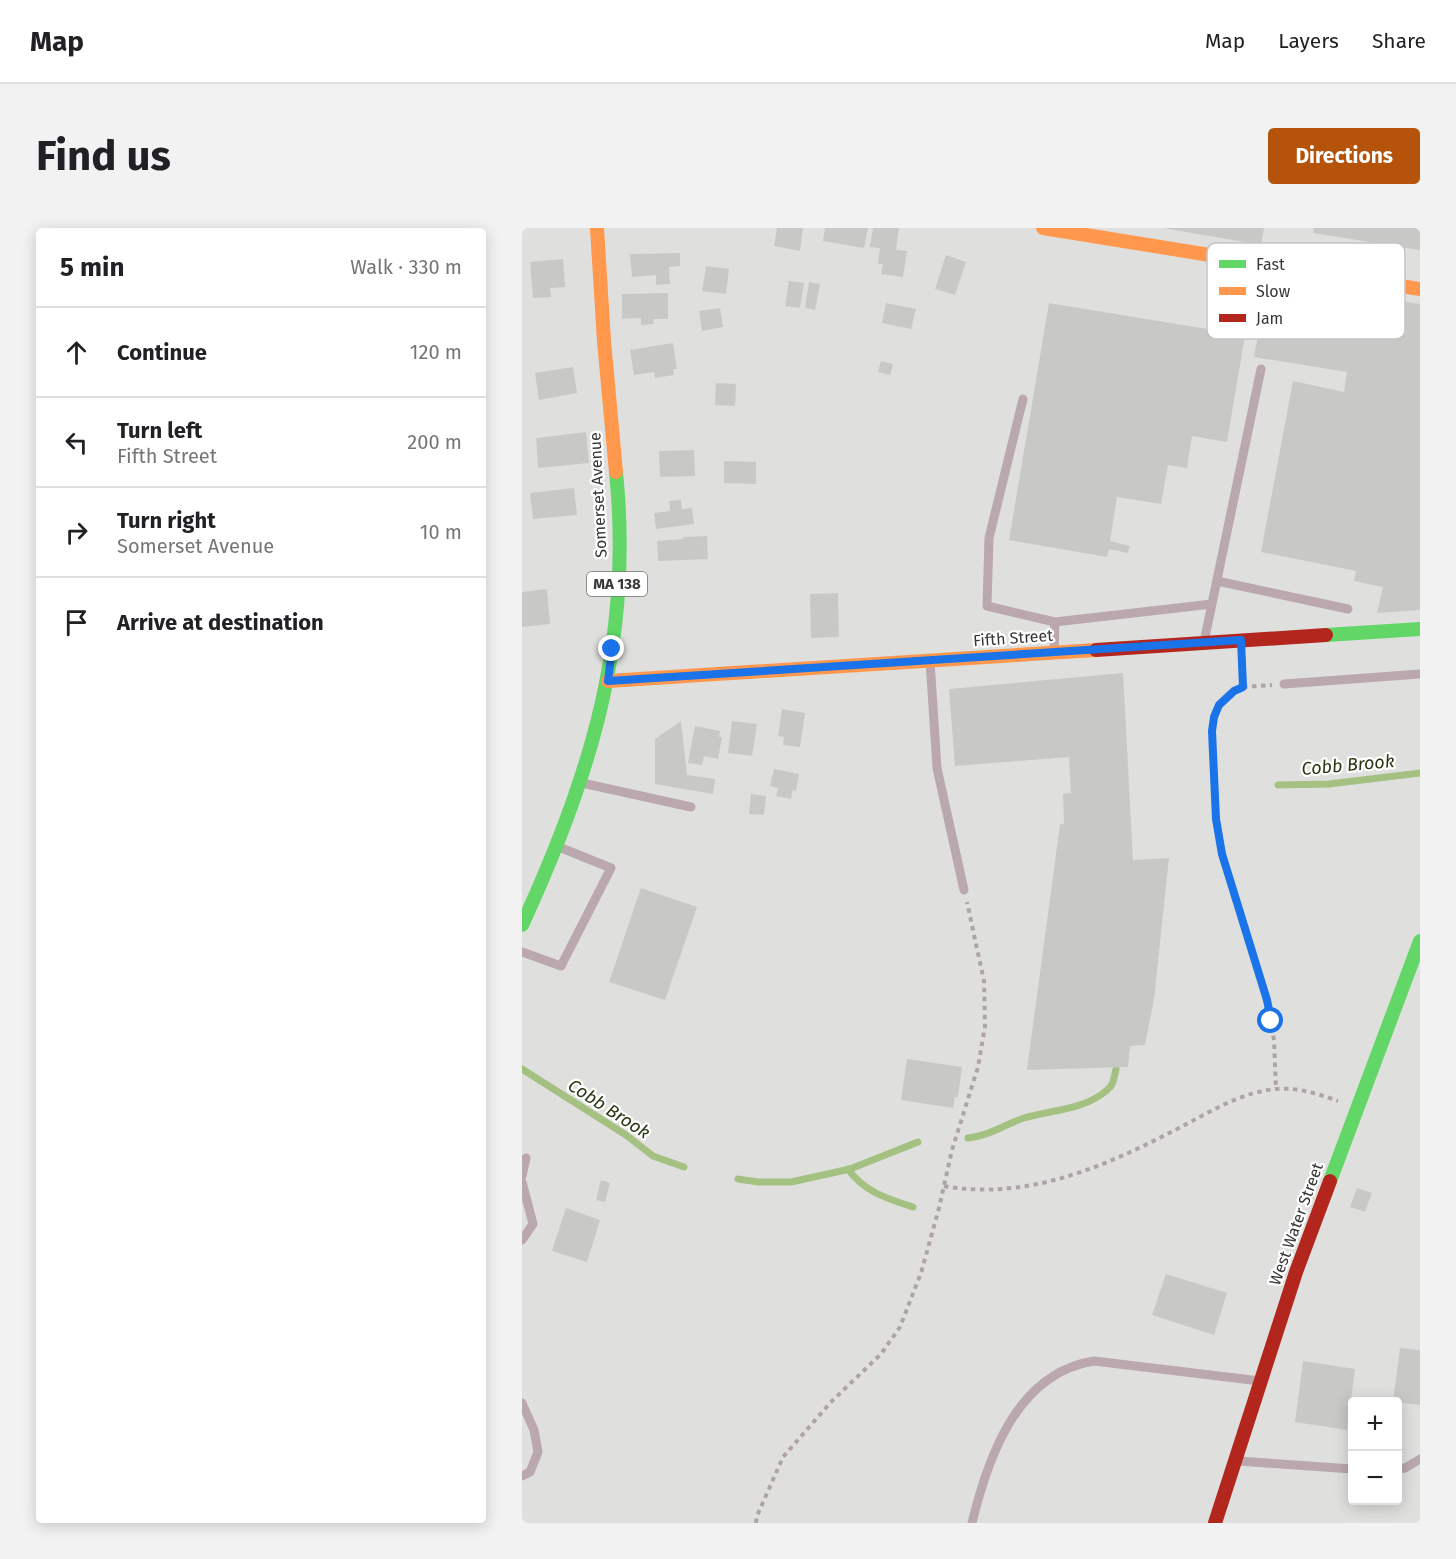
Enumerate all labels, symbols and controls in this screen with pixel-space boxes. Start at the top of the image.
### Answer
text: Map [30,25,84,58]
text: Map [1205,28,1245,54]
text: Layers [1278,28,1339,54]
text: Share [1372,28,1426,54]
button: Directions [1268,128,1420,184]
text: Find us [36,131,171,181]
legend [1207,243,1405,339]
text: 5 min [60,252,124,283]
text: Walk · 330 m [350,255,462,279]
text: Fast [1256,255,1285,274]
text: Slow [1256,282,1291,301]
text: Jam [1256,309,1283,328]
icon: ahead [60,336,93,369]
text: Continue [117,339,207,366]
text: 120 m [410,340,462,364]
text: Turn left [117,417,202,444]
icon: left [60,426,93,459]
text: 200 m [407,430,462,454]
street label: Somerset Avenue [585,432,611,558]
text: Fifth Street [117,444,217,468]
text: Turn right [117,507,216,534]
icon: right [60,516,93,549]
text: 10 m [420,520,462,544]
text: Somerset Avenue [117,534,274,558]
road number: MA 138 [587,572,647,596]
icon: arrive [60,606,93,639]
text: Arrive at destination [117,609,324,636]
street label: Fifth Street [972,626,1054,650]
route end [598,635,624,661]
water label: Cobb Brook [1301,750,1396,780]
route start [1257,1007,1283,1033]
water label: Cobb Brook [564,1074,654,1144]
street label: West Water Street [1265,1160,1327,1288]
map controls [1348,1397,1402,1505]
button: + [1348,1397,1402,1451]
button: − [1348,1451,1402,1505]

